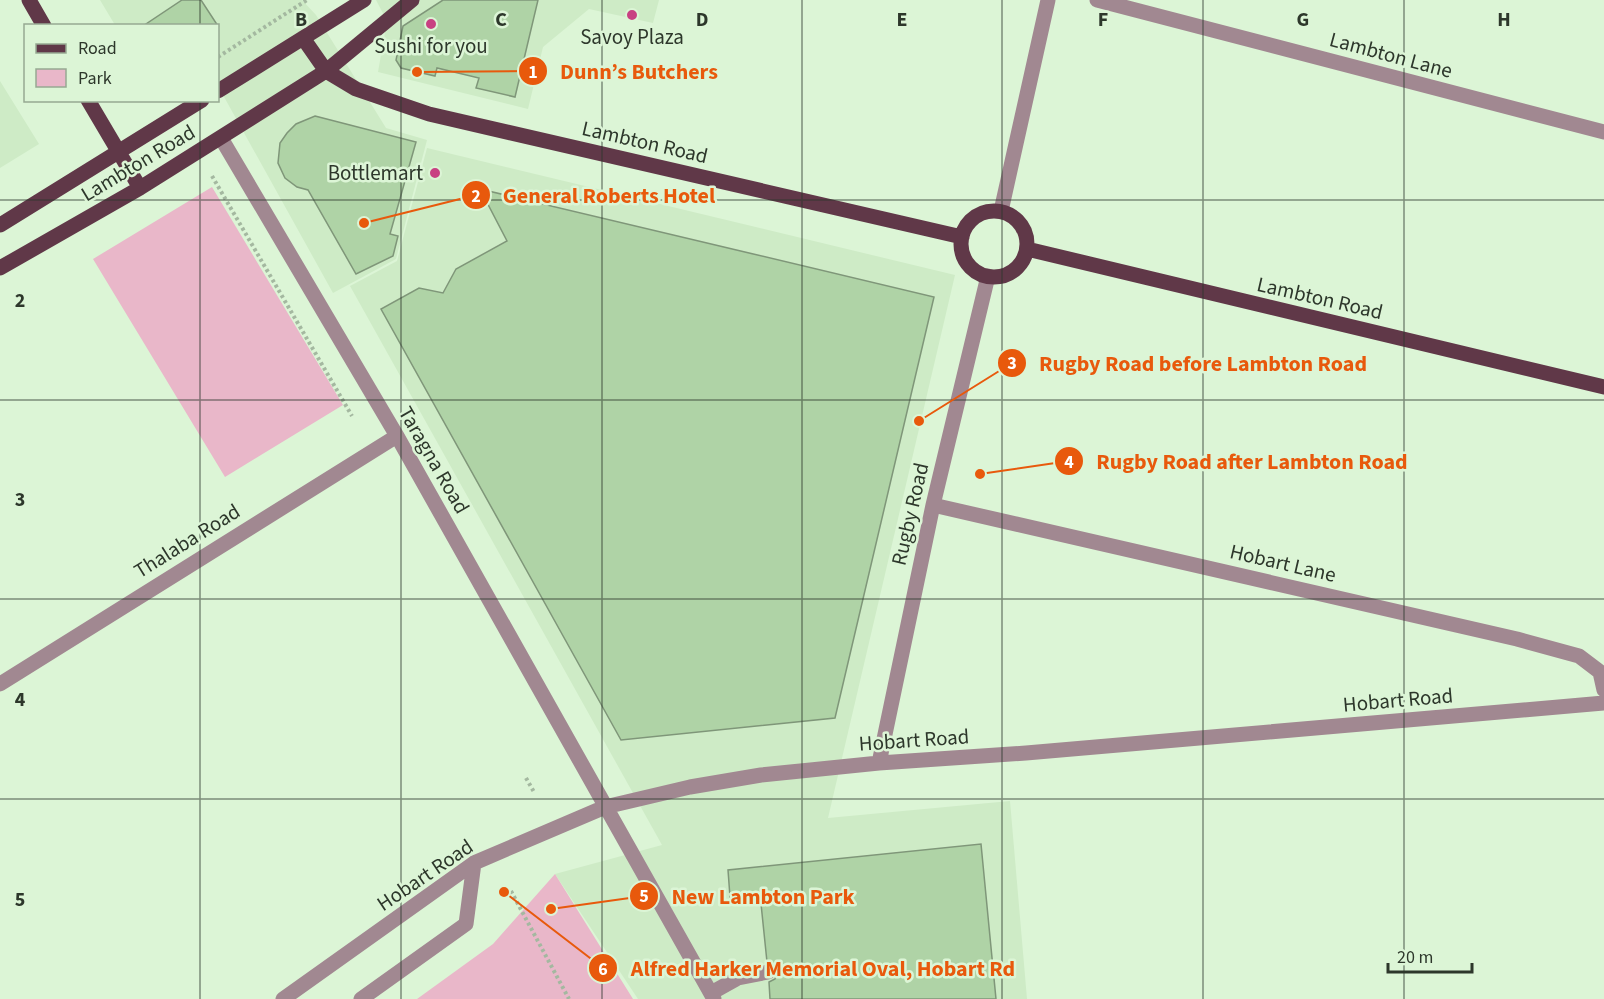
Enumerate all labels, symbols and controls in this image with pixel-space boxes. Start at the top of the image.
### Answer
text: B [295,6,307,34]
text: C [495,6,507,34]
text: D [696,6,708,34]
text: E [897,6,907,34]
text: F [1098,6,1108,34]
text: G [1297,6,1309,34]
text: H [1497,6,1511,34]
marker: Savoy Plaza [625,8,639,22]
marker: Sushi for you [424,17,438,31]
place label: Savoy Plaza [580,22,684,52]
legend [24,24,219,102]
street label: Lambton Lane [1326,24,1456,86]
place label: Sushi for you [374,31,488,61]
text: Road [78,36,117,61]
callout: Dunn’s Butchers [518,51,730,91]
text: Dunn’s Butchers [560,56,718,88]
text: 1 [528,60,538,85]
text: Park [78,66,112,91]
street label: Lambton Road [579,113,711,171]
street label: Lambton Road [75,117,201,209]
place label: Bottlemart [328,158,423,188]
marker: Bottlemart [428,166,442,180]
callout: General Roberts Hotel [461,175,727,215]
text: General Roberts Hotel [503,180,716,212]
text: 2 [471,184,481,209]
street label: Lambton Road [1254,269,1386,327]
text: 2 [15,287,25,315]
callout: Rugby Road before Lambton Road [997,343,1379,383]
text: Rugby Road before Lambton Road [1039,348,1367,380]
text: 3 [1007,351,1017,376]
street label: Taragna Road [391,401,477,519]
callout: Rugby Road after Lambton Road [1054,441,1420,481]
text: Rugby Road after Lambton Road [1096,446,1408,478]
text: 4 [1064,450,1074,475]
street label: Rugby Road [884,460,936,568]
text: 3 [15,486,25,514]
street label: Thalaba Road [128,496,246,586]
street label: Hobart Lane [1227,536,1339,590]
street label: Hobart Road [1342,680,1454,720]
text: 4 [15,686,26,714]
street label: Hobart Road [858,721,970,759]
street label: Hobart Road [371,832,479,918]
callout: New Lambton Park [629,876,866,916]
text: New Lambton Park [671,881,855,913]
text: 5 [639,884,649,909]
text: 5 [15,886,25,914]
scale bar [1388,936,1472,974]
text: 20 m [1397,945,1433,970]
callout: Alfred Harker Memorial Oval, Hobart Rd [588,948,1027,988]
text: Alfred Harker Memorial Oval, Hobart Rd [630,953,1015,985]
text: 6 [598,957,608,982]

